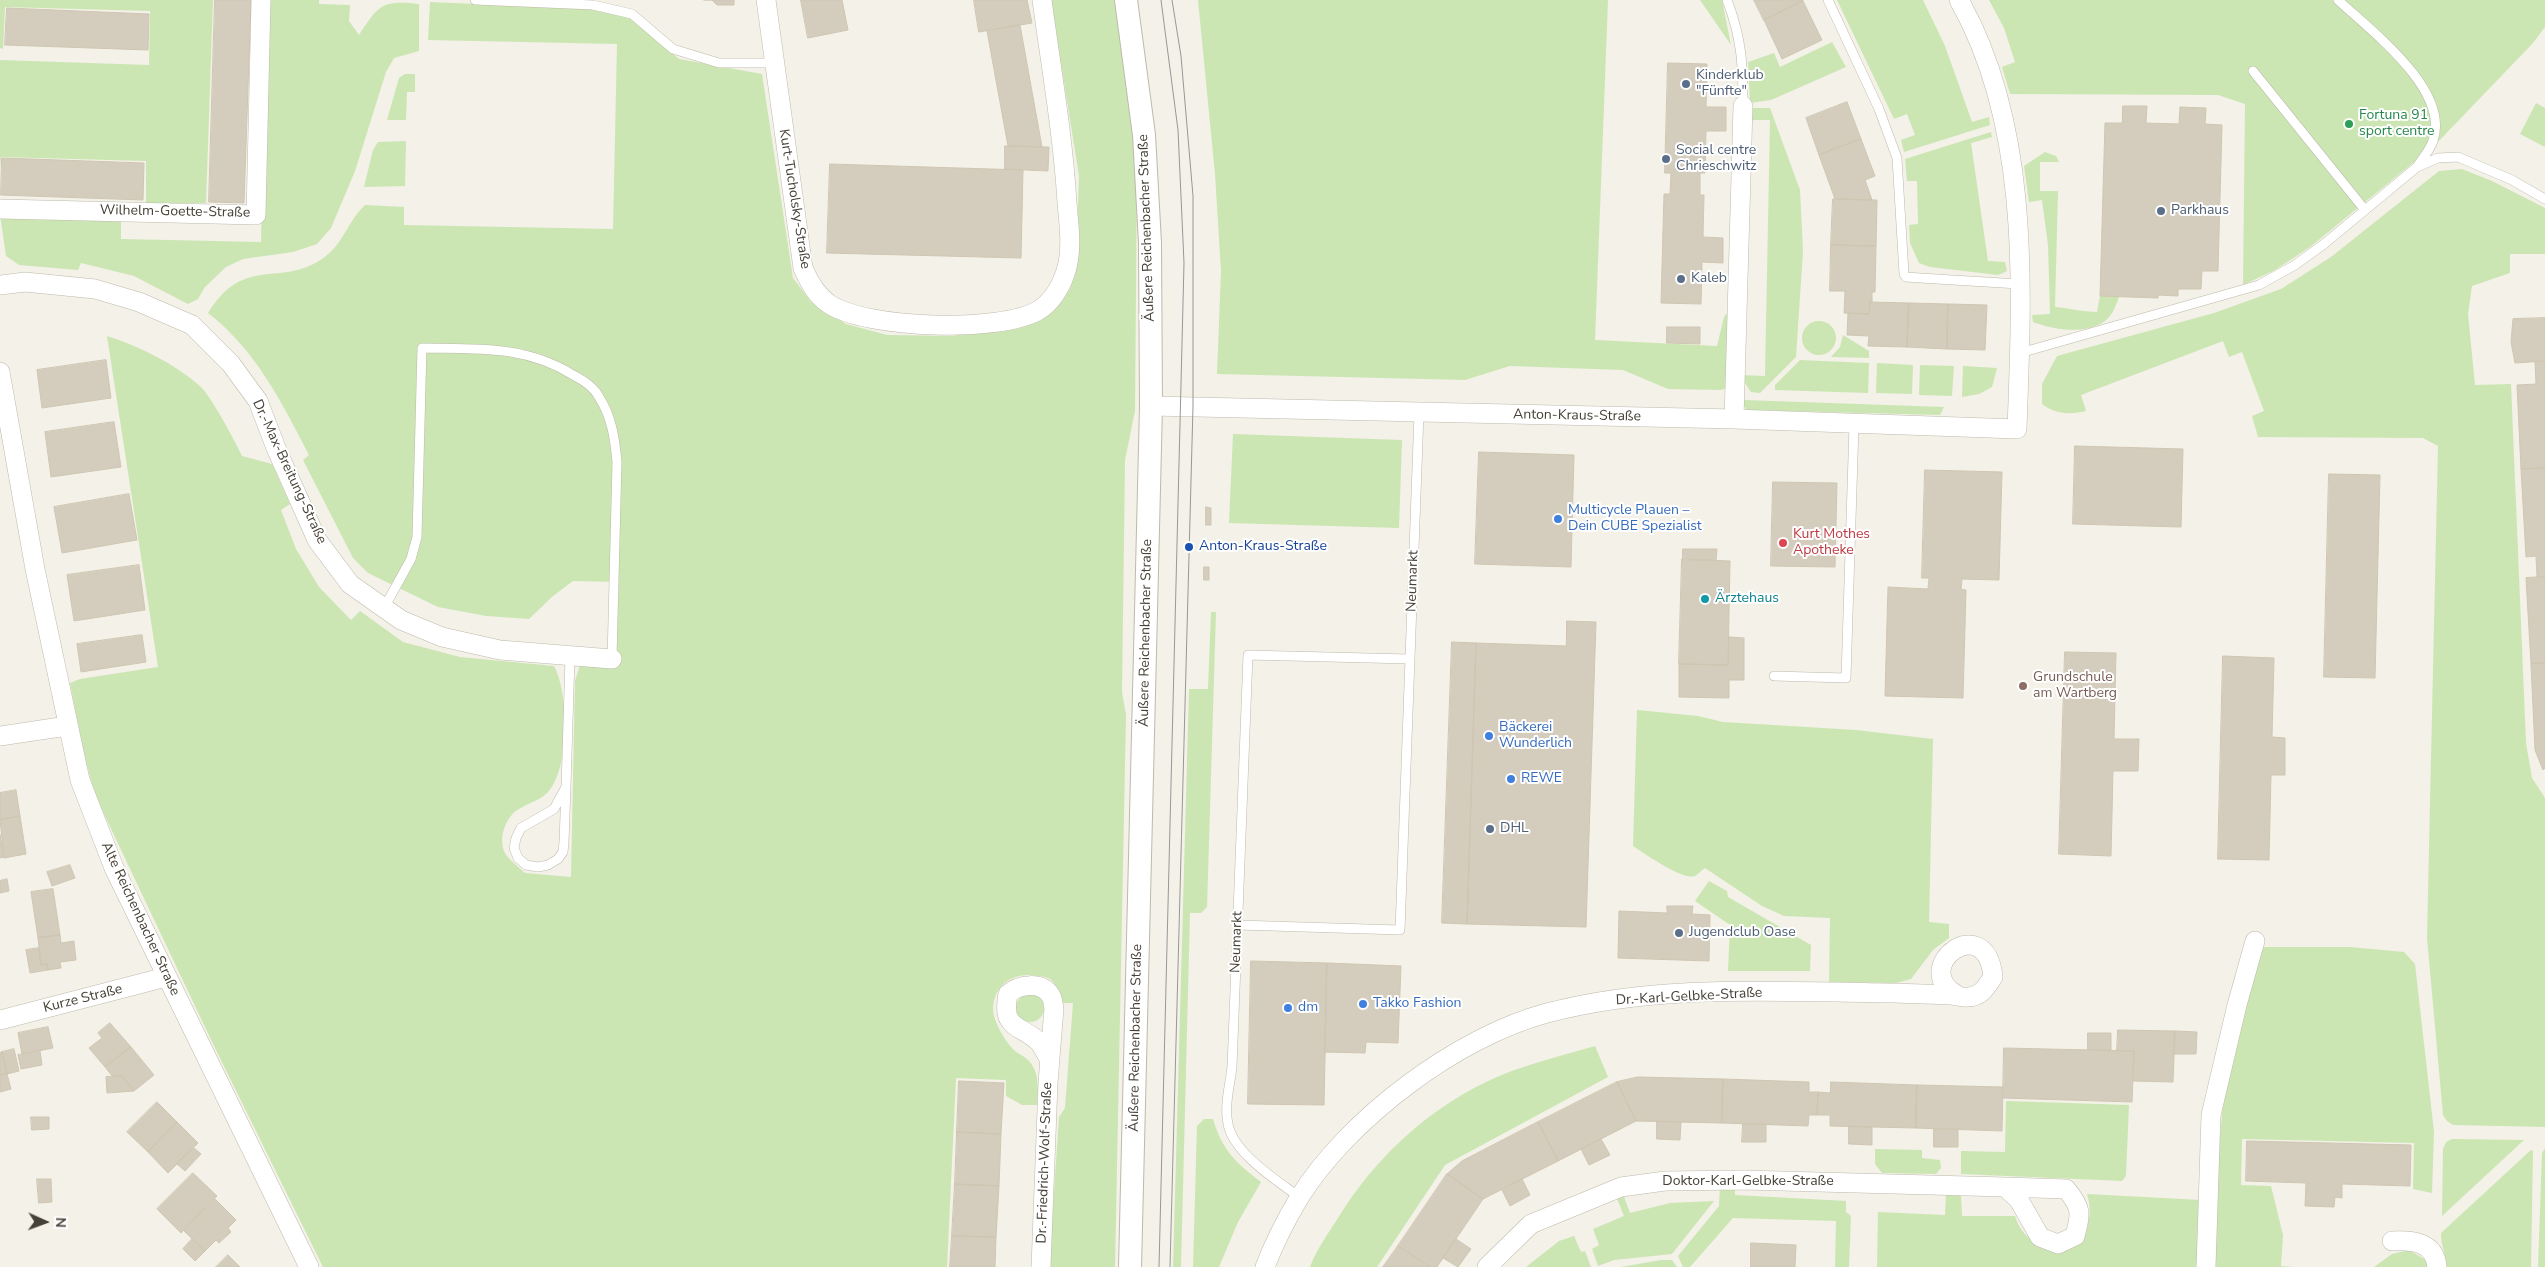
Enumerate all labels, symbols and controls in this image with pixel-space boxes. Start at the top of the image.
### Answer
place label: Kinderklub "Fünfte" [1696,68,1764,100]
marker: Kinderklub "Fünfte" [1680,78,1692,90]
place label: Fortuna 91 sport centre [2359,108,2435,140]
marker: Fortuna 91 sport centre [2343,118,2355,130]
street label: Kurt-Tucholsky-Straße [775,128,813,270]
street label: Äußere Reichenbacher Straße [1135,134,1159,322]
place label: Social centre Chrieschwitz [1676,143,1757,176]
marker: Social centre Chrieschwitz [1660,153,1672,165]
street label: Wilhelm-Goette-Straße [100,202,250,222]
place label: Parkhaus [2171,203,2229,219]
marker: Parkhaus [2155,205,2167,217]
place label: Kaleb [1691,271,1727,287]
marker: Kaleb [1675,273,1687,285]
street label: Dr.-Max-Breitung-Straße [248,397,330,547]
street label: Anton-Kraus-Straße [1513,406,1641,426]
place label: Multicycle Plauen – Dein CUBE Spezialist [1568,503,1702,536]
marker: Multicycle Plauen – Dein CUBE Spezialist [1552,513,1564,525]
place label: Kurt Mothes Apotheke [1793,527,1870,560]
marker: Kurt Mothes Apotheke [1777,537,1789,549]
street label: Äußere Reichenbacher Straße [1136,539,1156,727]
place label: Anton-Kraus-Straße [1199,539,1327,555]
marker: Anton-Kraus-Straße [1183,541,1195,553]
street label: Neumarkt [1404,550,1422,612]
place label: Ärztehaus [1715,591,1779,607]
marker: Ärztehaus [1699,593,1711,605]
place label: Grundschule am Wartberg [2033,670,2117,702]
marker: Grundschule am Wartberg [2017,680,2029,692]
place label: Bäckerei Wunderlich [1499,720,1572,752]
marker: Bäckerei Wunderlich [1483,730,1495,742]
place label: REWE [1521,771,1562,787]
marker: REWE [1505,773,1517,785]
place label: DHL [1500,821,1529,837]
marker: DHL [1484,823,1496,835]
street label: Alte Reichenbacher Straße [97,839,183,999]
street label: Neumarkt [1228,911,1246,973]
place label: Jugendclub Oase [1689,925,1796,941]
marker: Jugendclub Oase [1673,927,1685,939]
street label: Äußere Reichenbacher Straße [1126,944,1146,1132]
street label: Kurze Straße [42,981,124,1017]
street label: Dr.-Karl-Gelbke-Straße [1615,985,1763,1009]
place label: Takko Fashion [1373,996,1461,1012]
marker: Takko Fashion [1357,998,1369,1010]
place label: dm [1298,1000,1318,1016]
marker: dm [1282,1002,1294,1014]
street label: Dr.-Friedrich-Wolf-Straße [1034,1082,1056,1244]
street label: Doktor-Karl-Gelbke-Straße [1662,1174,1834,1190]
north arrow [20,1197,70,1247]
text: N [51,1217,70,1228]

